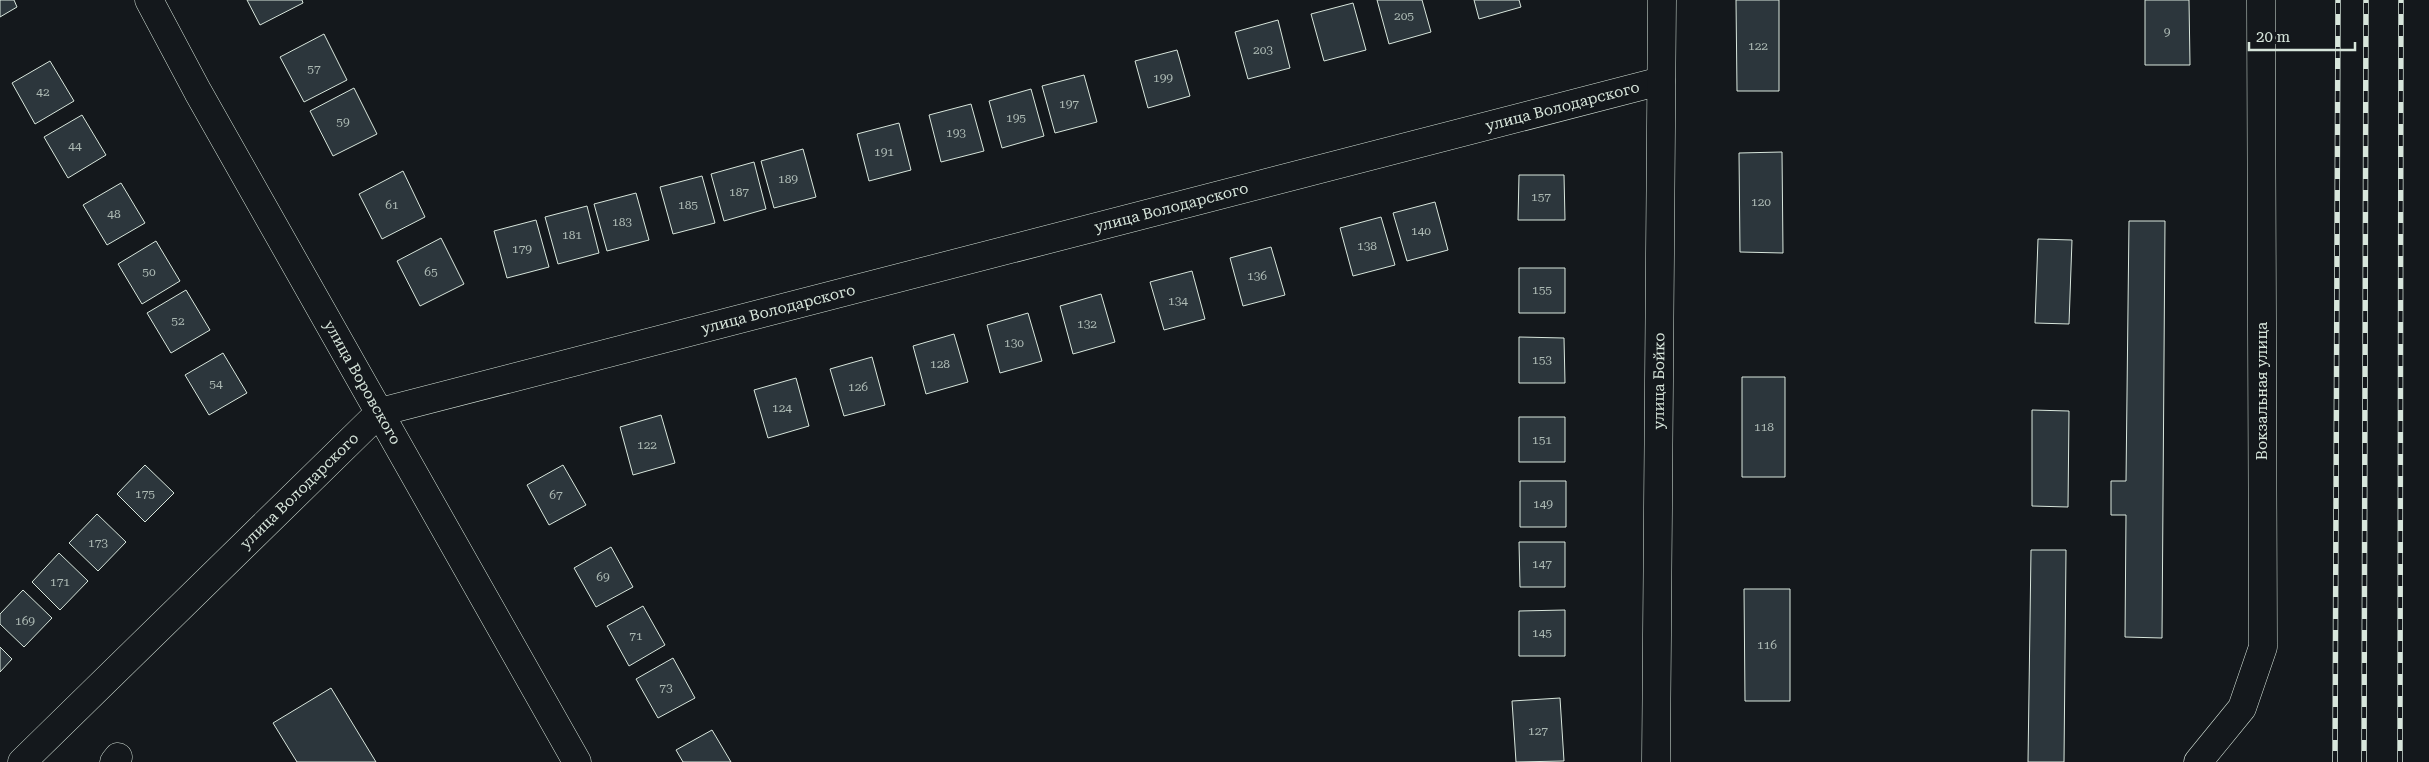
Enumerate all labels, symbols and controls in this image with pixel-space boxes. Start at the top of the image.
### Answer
house number: 205 [1394,9,1414,23]
scale bar [2249,20,2355,52]
house number: 9 [2164,25,2171,39]
text: 20 m [2256,28,2291,46]
house number: 122 [1748,39,1768,53]
house number: 203 [1253,43,1273,57]
house number: 57 [307,62,321,76]
house number: 199 [1153,71,1173,85]
street label: улица Володарского [1484,78,1641,135]
house number: 42 [36,85,50,99]
house number: 197 [1059,97,1079,111]
house number: 195 [1006,111,1026,125]
house number: 59 [336,115,350,129]
house number: 193 [946,126,966,140]
house number: 44 [68,139,82,153]
house number: 191 [874,145,894,159]
house number: 189 [778,172,798,186]
street label: улица Володарского [1092,179,1250,236]
house number: 187 [729,185,749,199]
house number: 157 [1531,190,1551,204]
house number: 120 [1751,195,1771,209]
house number: 61 [385,198,399,212]
house number: 185 [678,198,698,212]
house number: 48 [107,207,121,221]
house number: 183 [612,215,632,229]
house number: 140 [1411,224,1431,238]
house number: 181 [562,228,582,242]
house number: 138 [1357,239,1377,253]
house number: 179 [512,242,532,256]
house number: 50 [142,265,156,279]
house number: 65 [424,265,438,279]
house number: 136 [1247,269,1267,283]
street label: улица Володарского [699,281,857,338]
house number: 155 [1532,283,1552,297]
house number: 134 [1168,294,1188,308]
house number: 52 [171,314,185,328]
street label: улица Воровского [320,317,405,448]
house number: 132 [1077,317,1097,331]
street label: Вокзальная улица [2253,322,2271,460]
street label: улица Бойко [1650,333,1668,429]
house number: 130 [1004,336,1024,350]
house number: 153 [1532,353,1552,367]
house number: 128 [930,357,950,371]
house number: 54 [209,377,223,391]
house number: 126 [848,380,868,394]
house number: 124 [772,401,792,415]
house number: 118 [1754,420,1774,434]
street label: улица Володарского [237,429,362,553]
house number: 151 [1532,433,1552,447]
house number: 122 [637,438,657,452]
house number: 175 [135,487,155,501]
house number: 67 [549,488,563,502]
house number: 149 [1533,497,1553,511]
house number: 173 [88,536,108,550]
house number: 147 [1532,557,1552,571]
house number: 69 [596,570,610,584]
house number: 171 [50,575,70,589]
house number: 169 [15,614,35,628]
house number: 145 [1532,626,1552,640]
house number: 71 [629,629,643,643]
house number: 116 [1757,638,1777,652]
house number: 73 [659,681,673,695]
house number: 127 [1528,724,1548,738]

